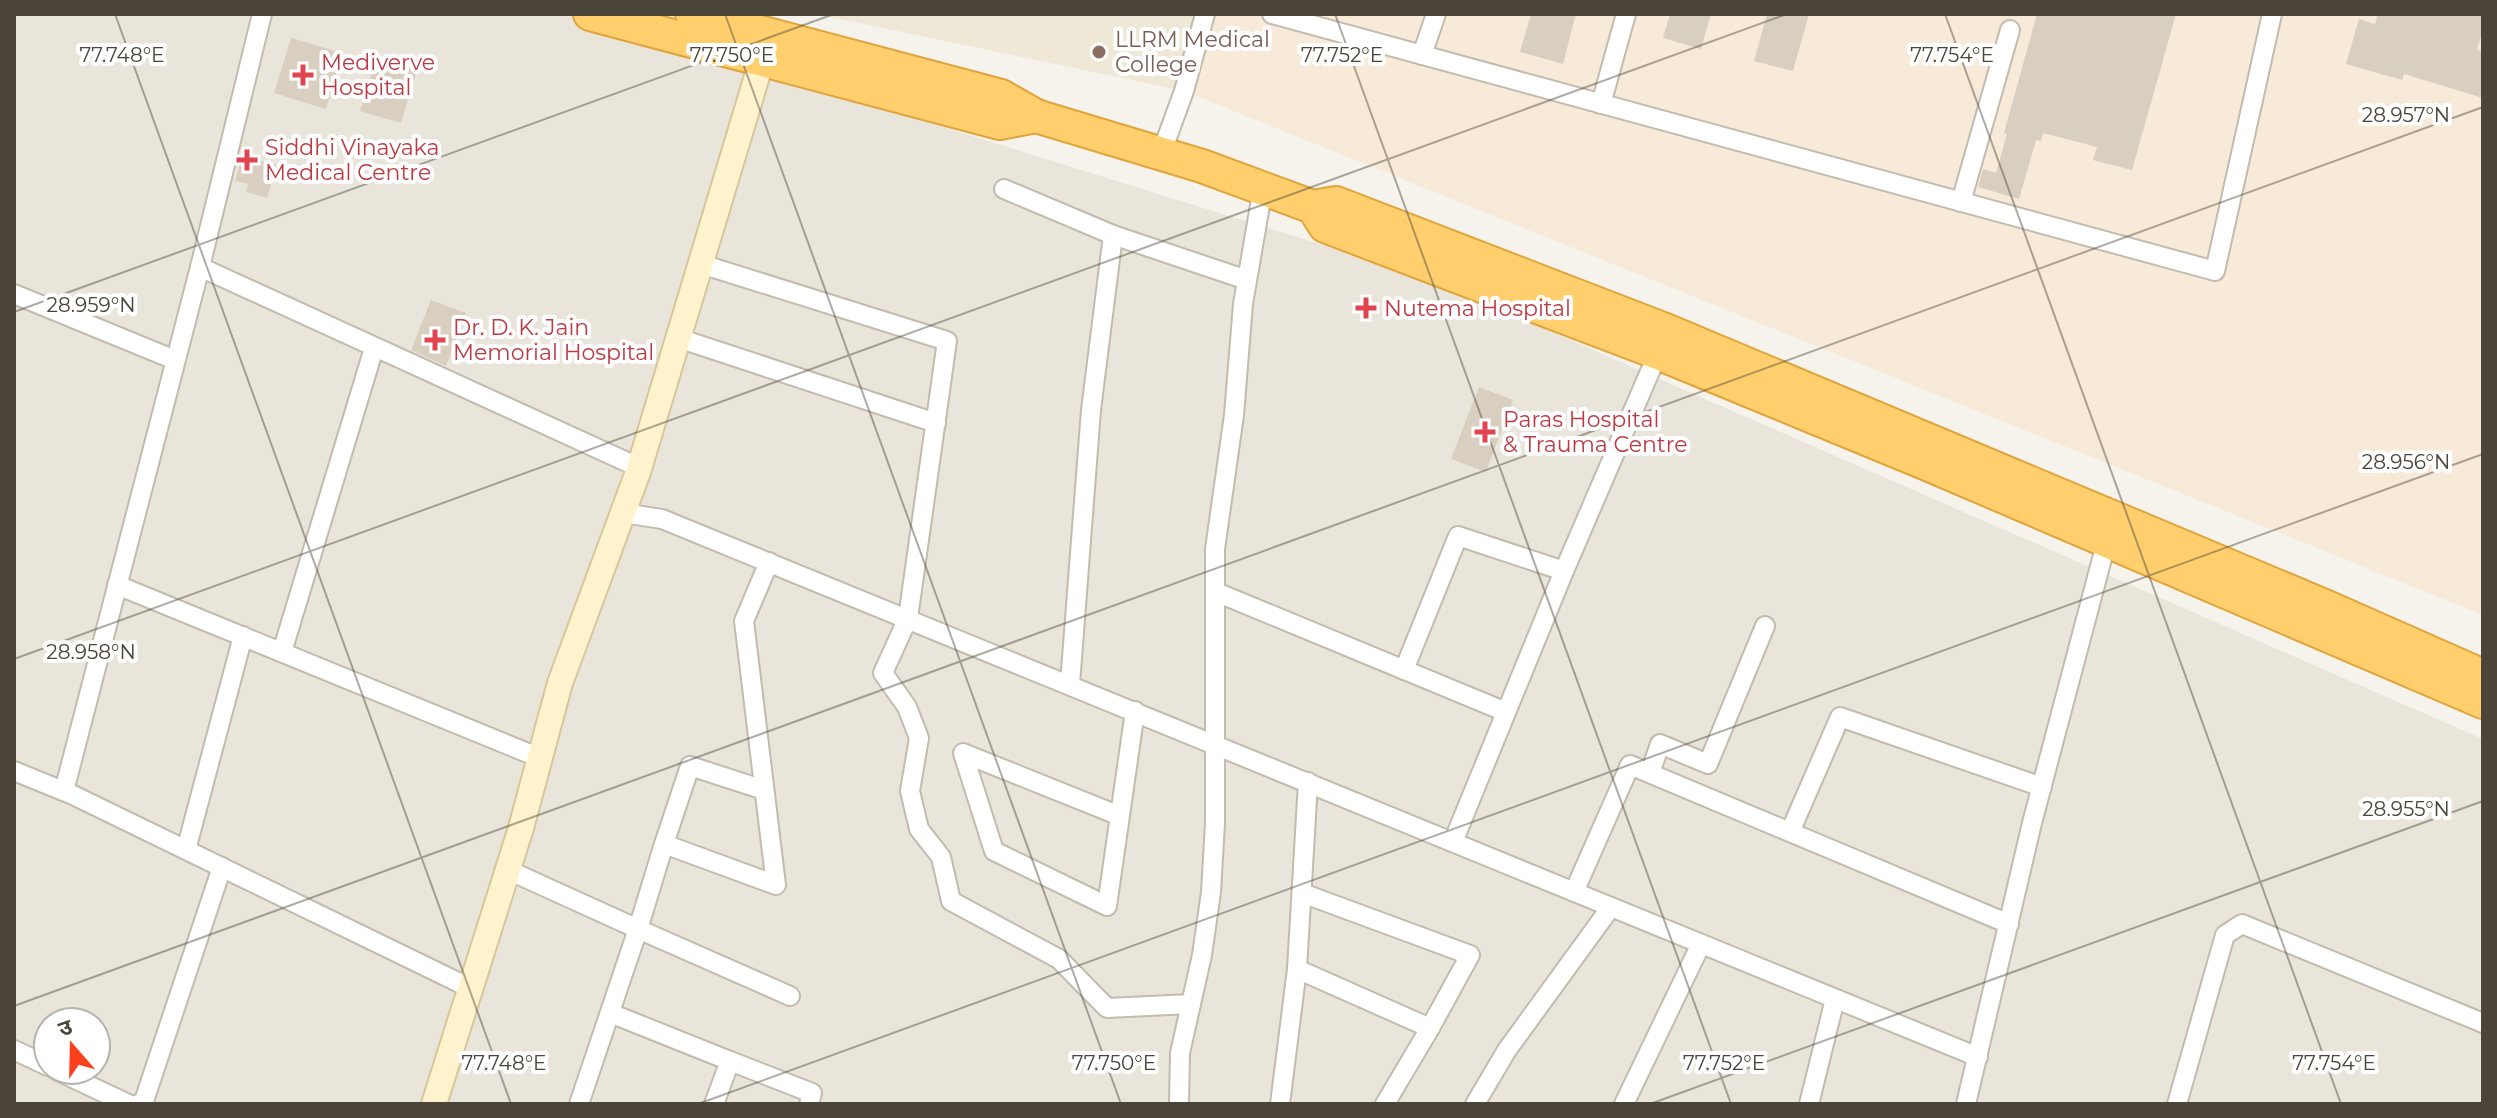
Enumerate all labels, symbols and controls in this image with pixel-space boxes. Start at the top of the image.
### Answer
place label: LLRM Medical College [1115,26,1270,78]
text: 77.748°E [80,43,164,67]
text: 77.750°E [690,43,774,67]
marker: LLRM Medical College [1090,43,1108,61]
text: 77.752°E [1301,43,1383,67]
text: 77.754°E [1910,43,1994,67]
place label: Mediverve Hospital [321,49,435,101]
marker: Mediverve Hospital [292,64,314,86]
text: 28.957°N [2362,103,2450,127]
place label: Siddhi Vinayaka Medical Centre [265,134,440,186]
marker: Siddhi Vinayaka Medical Centre [236,149,258,171]
text: 28.959°N [47,293,135,317]
place label: Nutema Hospital [1384,295,1571,322]
marker: Nutema Hospital [1355,297,1377,319]
place label: Dr. D. K. Jain Memorial Hospital [453,314,654,366]
marker: Dr. D. K. Jain Memorial Hospital [424,329,446,351]
place label: Paras Hospital & Trauma Centre [1503,406,1688,458]
marker: Paras Hospital & Trauma Centre [1474,421,1496,443]
text: 28.956°N [2362,450,2450,474]
text: 28.958°N [46,640,136,664]
text: 28.955°N [2362,797,2450,821]
north arrow [32,1006,112,1086]
text: उ [55,1012,77,1043]
text: 77.748°E [462,1051,546,1075]
text: 77.750°E [1072,1051,1156,1075]
text: 77.752°E [1683,1051,1765,1075]
text: 77.754°E [2292,1051,2376,1075]

